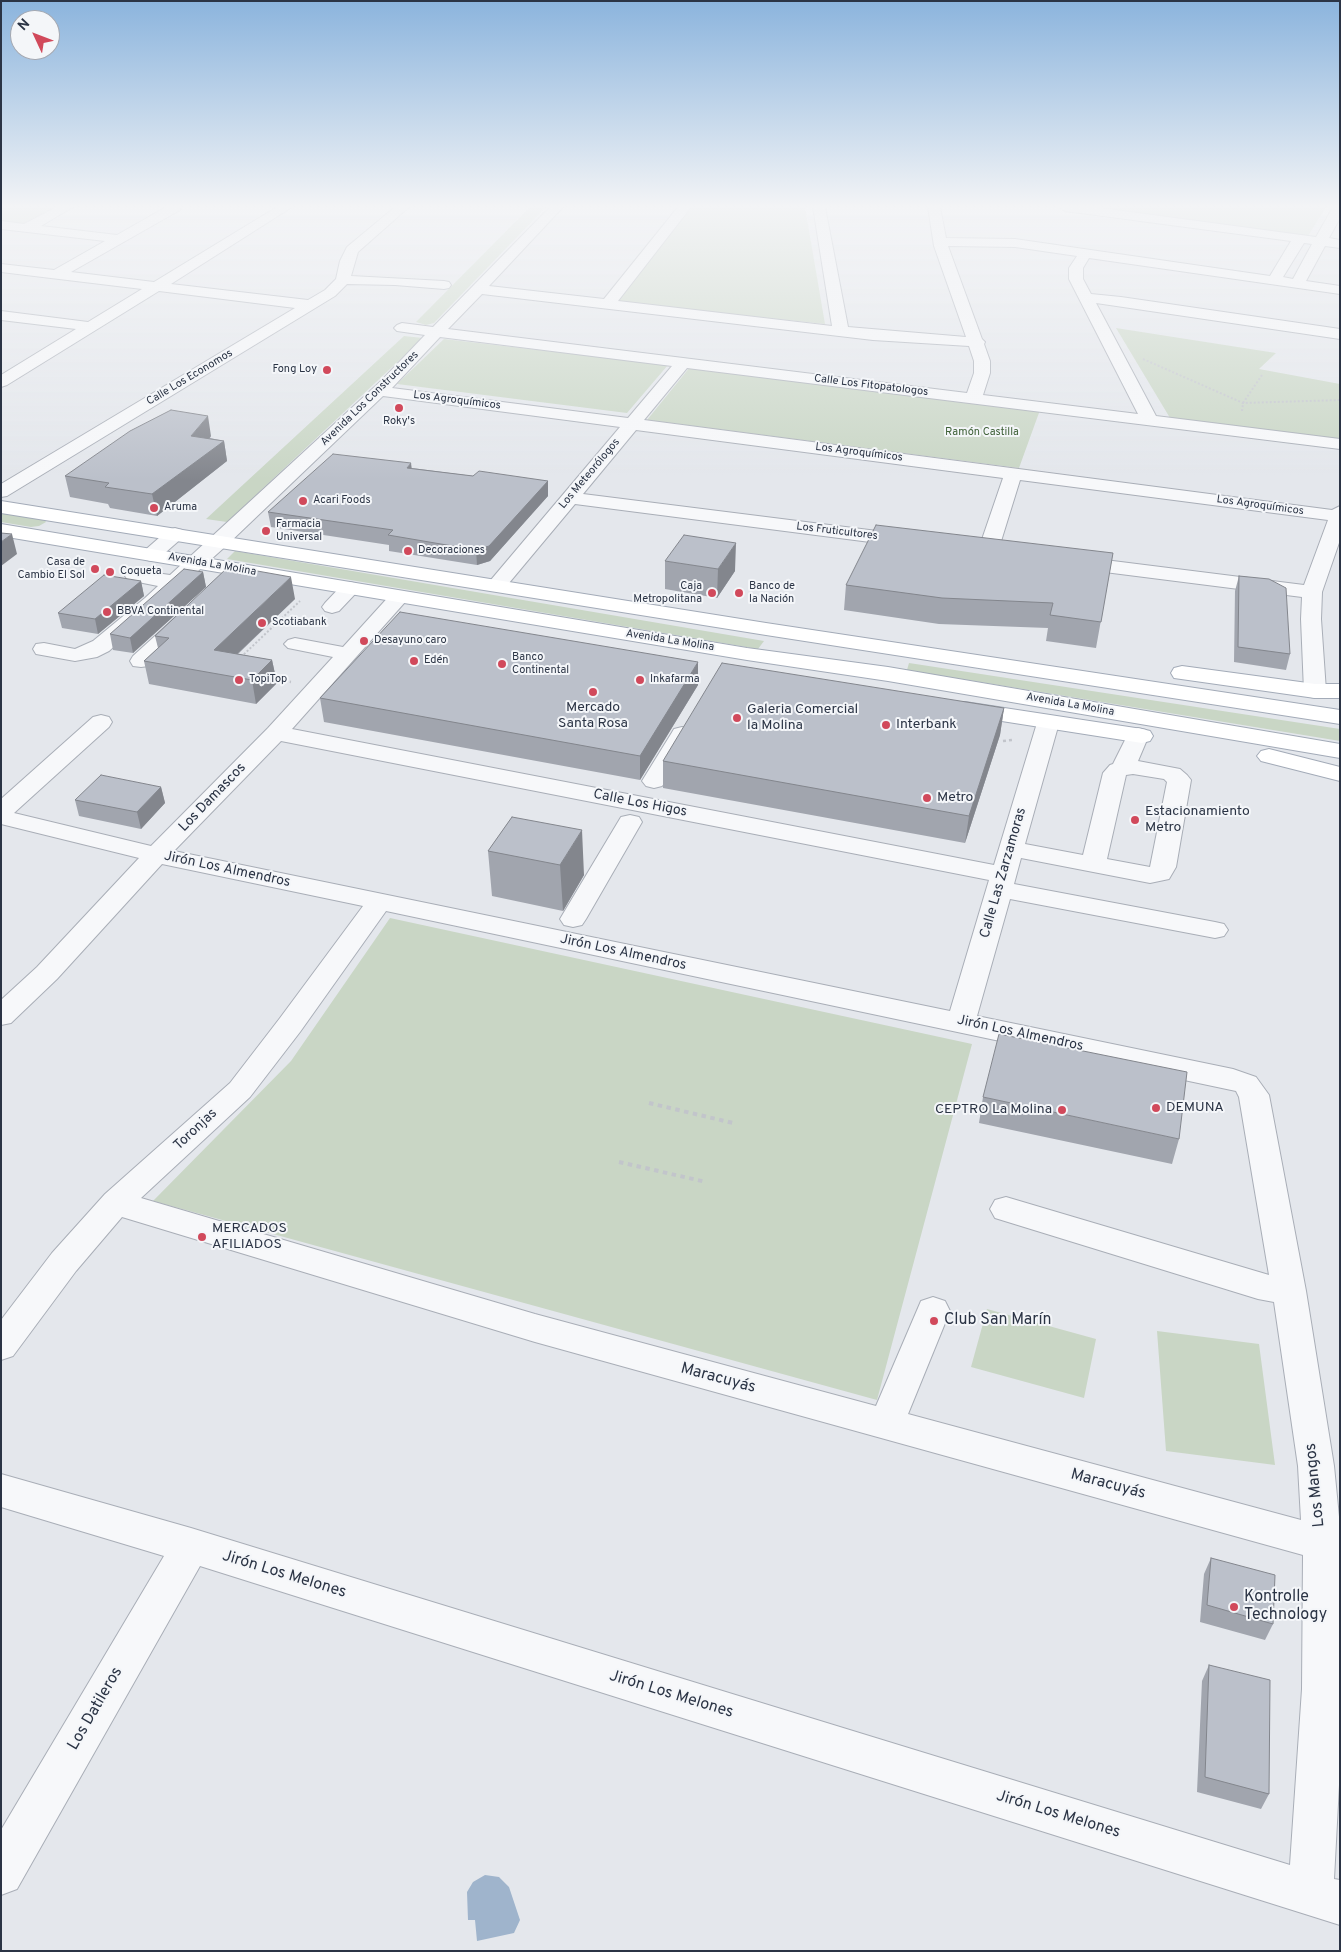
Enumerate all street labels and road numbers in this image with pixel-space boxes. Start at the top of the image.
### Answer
street label: Calle Los Economos [145,347,235,409]
street label: Avenida Los Constructores [318,349,422,449]
street label: Calle Los Fitopatologos [813,372,929,400]
street label: Los Agroquímicos [413,389,501,413]
street label: Los Meteorólogos [557,436,623,512]
street label: Los Agroquímicos [815,441,903,465]
street label: Los Agroquímicos [1216,493,1304,519]
street label: Los Fruticultores [796,520,878,544]
street label: Avenida La Molina [167,551,257,579]
street label: Avenida La Molina [625,627,715,655]
street label: Avenida La Molina [1025,691,1115,719]
street label: Los Damascos [176,760,250,836]
street label: Calle Los Higos [592,787,688,821]
street label: Calle Las Zarzamoras [977,806,1031,940]
street label: Jirón Los Almendros [162,848,292,892]
street label: Jirón Los Almendros [558,931,688,975]
street label: Jirón Los Almendros [955,1012,1085,1056]
street label: Toronjas [171,1106,221,1154]
street label: Maracuyás [678,1360,758,1398]
street label: Los Mangos [1302,1442,1330,1528]
street label: Maracuyás [1068,1466,1148,1504]
street label: Jirón Los Melones [219,1547,349,1603]
street label: Los Datileros [65,1664,127,1754]
street label: Jirón Los Melones [606,1667,736,1723]
street label: Jirón Los Melones [993,1787,1123,1843]

